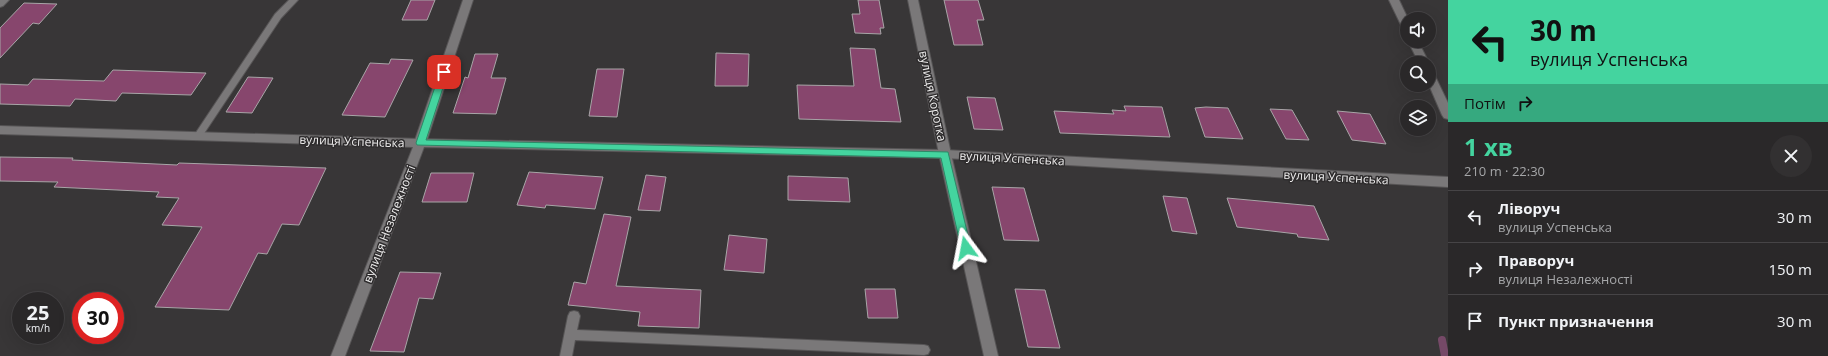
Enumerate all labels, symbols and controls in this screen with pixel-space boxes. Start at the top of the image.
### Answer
text: 30 m [1530,11,1597,49]
map controls [1400,12,1436,136]
button: sound [1400,12,1436,48]
icon: left [1464,16,1516,68]
text: вулиця Успенська [1530,47,1688,71]
street label: вулиця Коротка [915,49,951,143]
pin [427,55,461,89]
button: search [1400,56,1436,92]
icon: arrive [433,61,455,83]
icon: right [1514,92,1536,114]
text: Потім [1464,93,1506,113]
button: layers [1400,100,1436,136]
text: 1 хв [1464,130,1513,163]
street label: вулиця Успенська [299,131,405,151]
button: close [1770,135,1812,177]
street label: вулиця Успенська [959,147,1065,169]
text: 210 m · 22:30 [1464,162,1545,180]
street label: вулиця Незалежності [359,163,419,285]
street label: вулиця Успенська [1283,166,1389,188]
text: Ліворуч [1498,198,1560,218]
icon: left [1464,206,1486,228]
text: 30 m [1777,207,1812,227]
text: вулиця Успенська [1498,218,1612,236]
position arrow [945,227,987,269]
text: Праворуч [1498,250,1574,270]
icon: right [1464,258,1486,280]
text: 150 m [1768,259,1812,279]
text: вулиця Незалежності [1498,270,1633,288]
speed limit sign: 30 [72,292,124,344]
text: 25 [27,299,49,326]
icon: arrive [1464,310,1486,332]
text: Пункт призначення [1498,311,1654,331]
text: 30 m [1777,311,1812,331]
text: km/h [26,321,50,335]

